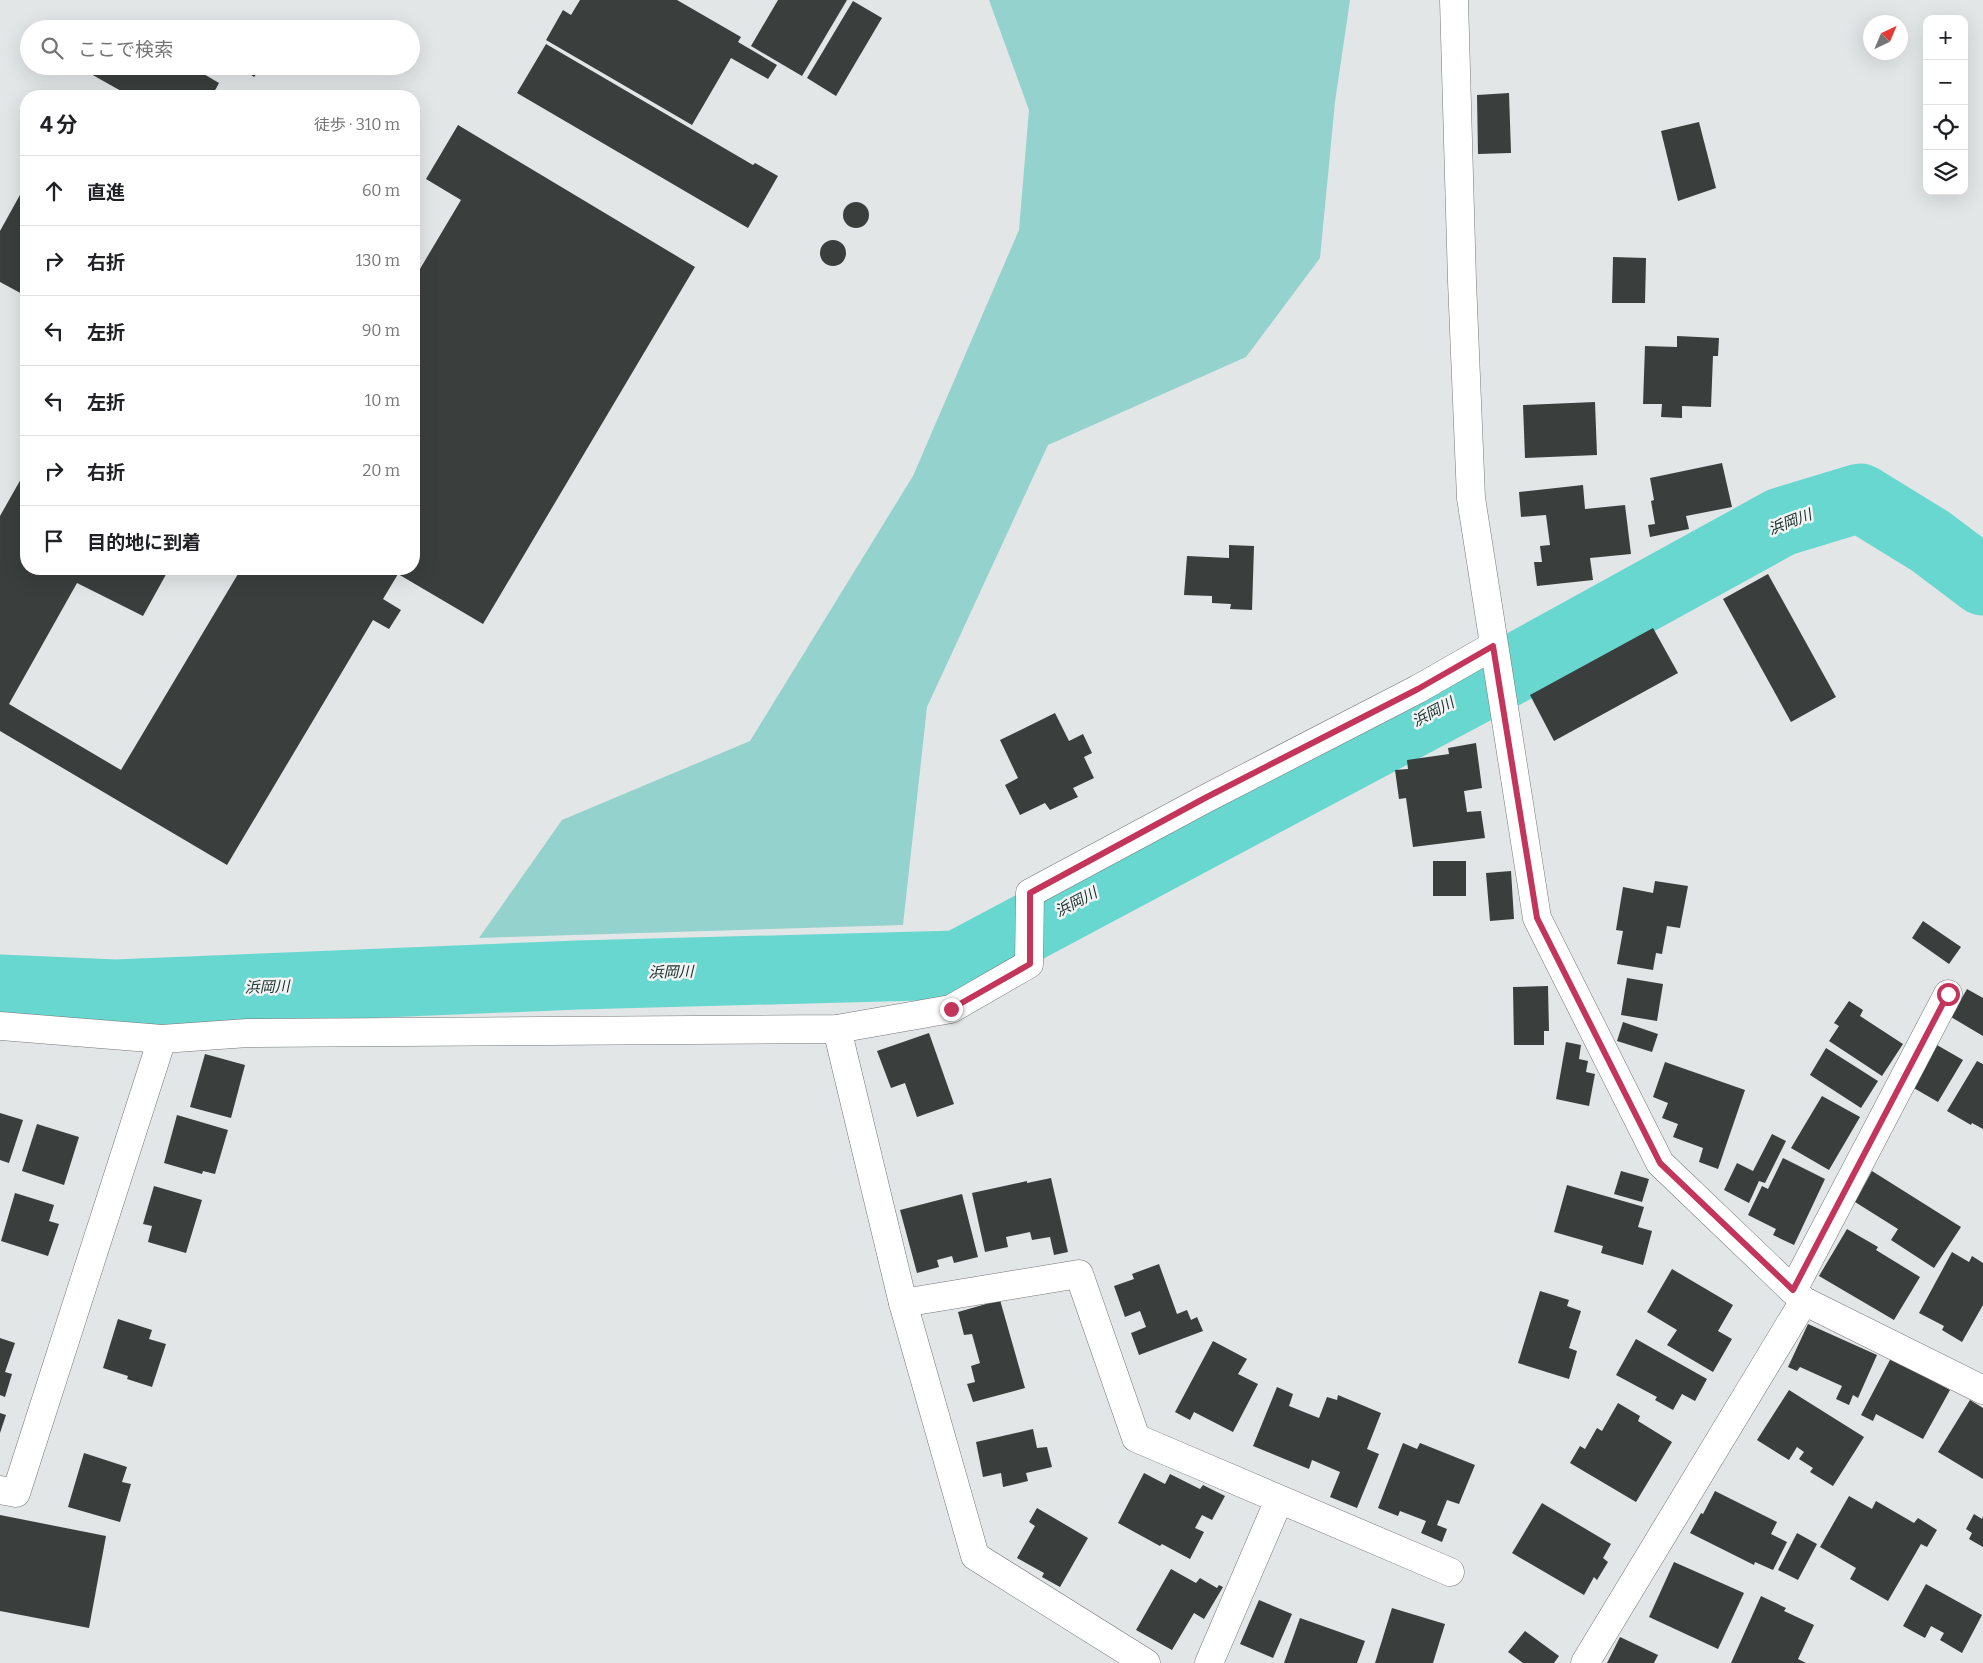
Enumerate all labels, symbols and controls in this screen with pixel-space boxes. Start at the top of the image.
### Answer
north arrow [1863,15,1908,60]
map controls [1923,15,1968,195]
button: + [1923,15,1968,60]
search box [20,20,420,75]
icon: search [38,34,66,62]
text: ここで検索 [78,38,173,61]
button: − [1923,60,1968,105]
button: locate [1923,105,1968,150]
text: 4 分 [40,112,78,138]
text: 徒歩 · 310 m [314,115,400,134]
button: layers [1923,150,1968,195]
icon: ahead [40,177,68,205]
text: 直進 [87,181,125,204]
text: 60 m [362,181,400,200]
icon: right [40,247,68,275]
text: 右折 [87,251,125,274]
text: 130 m [356,251,400,270]
icon: left [40,317,68,345]
text: 左折 [87,321,125,344]
text: 90 m [362,321,400,340]
icon: left [40,387,68,415]
text: 左折 [87,391,125,414]
text: 10 m [365,391,400,410]
icon: right [40,457,68,485]
text: 右折 [87,461,125,484]
text: 20 m [363,461,400,480]
water label: 浜岡川 [1766,505,1816,538]
icon: arrive [40,527,68,555]
text: 目的地に到着 [87,531,201,554]
water label: 浜岡川 [1409,693,1459,731]
water label: 浜岡川 [1052,883,1102,921]
water label: 浜岡川 [648,963,696,981]
water label: 浜岡川 [244,977,292,997]
route start [1937,983,1960,1006]
route end [940,998,963,1021]

